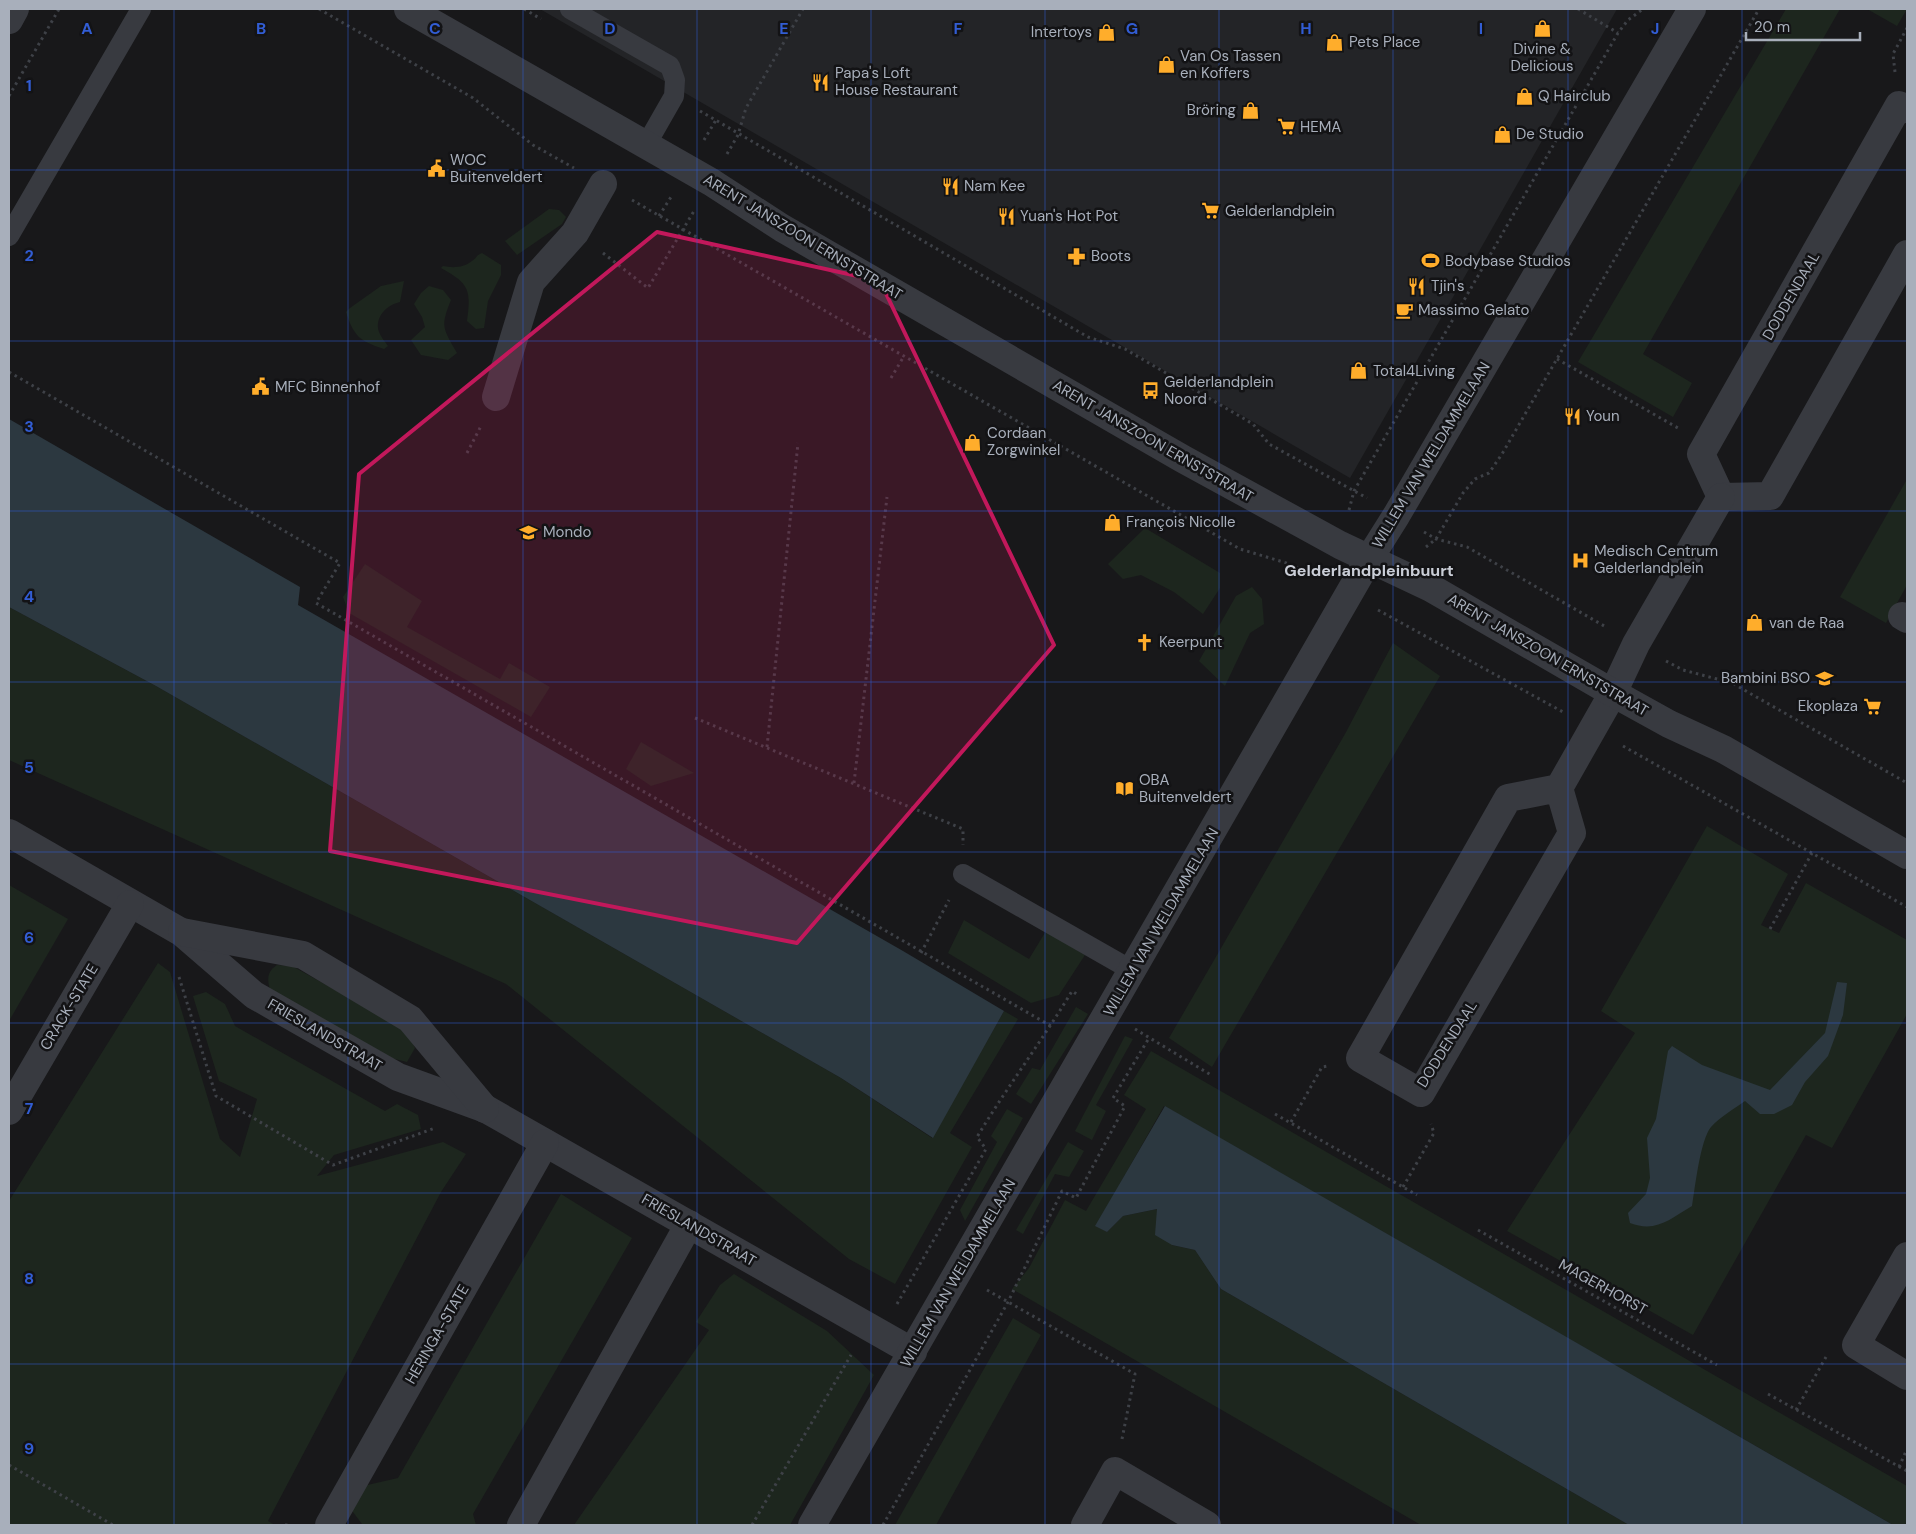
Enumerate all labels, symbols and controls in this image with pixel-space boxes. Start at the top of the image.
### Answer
scale bar [1746,10,1860,42]
text: 20 m [1754,17,1790,37]
text: A [81,18,93,39]
text: B [256,18,266,39]
text: C [429,18,441,39]
text: D [604,18,616,39]
text: E [779,18,789,39]
text: F [954,18,963,39]
text: G [1126,18,1138,39]
text: H [1300,18,1312,39]
text: I [1479,18,1483,39]
shop icon: Divine & Delicious [1532,18,1552,38]
text: J [1651,18,1659,39]
place label: Intertoys [1031,22,1092,42]
shop icon: Intertoys [1096,22,1116,42]
shop icon: Pets Place [1325,32,1345,52]
place label: Pets Place [1349,32,1420,52]
place label: Divine & Delicious [1511,39,1574,76]
place label: Van Os Tassen en Koffers [1180,46,1281,83]
shop icon: Van Os Tassen en Koffers [1156,55,1176,75]
place label: Papa's Loft House Restaurant [835,63,958,100]
restaurant icon: Papa's Loft House Restaurant [811,72,831,92]
text: 1 [26,75,32,96]
shop icon: Q Hairclub [1514,86,1534,106]
place label: Q Hairclub [1538,86,1611,106]
place label: Bröring [1187,100,1236,120]
shop icon: Bröring [1240,100,1260,120]
supermarket icon: HEMA [1276,117,1296,137]
place label: HEMA [1300,117,1341,137]
shop icon: De Studio [1492,124,1512,144]
place label: De Studio [1516,124,1584,144]
place label: WOC Buitenveldert [450,150,543,187]
public building icon: WOC Buitenveldert [426,159,446,179]
street label: ARENT JANSZOON ERNSTSTRAAT [700,169,906,305]
restaurant icon: Nam Kee [940,176,960,196]
place label: Nam Kee [964,176,1025,196]
supermarket icon: Gelderlandplein [1201,201,1221,221]
place label: Gelderlandplein [1225,201,1335,221]
restaurant icon: Yuan's Hot Pot [996,206,1016,226]
place label: Yuan's Hot Pot [1020,206,1118,226]
text: 2 [24,245,34,266]
pharmacy icon: Boots [1067,246,1087,266]
place label: Boots [1091,246,1131,266]
street label: DODDENDAAL [1758,248,1824,344]
sports icon: Bodybase Studios [1421,251,1441,271]
place label: Bodybase Studios [1445,251,1571,271]
restaurant icon: Tjin's [1407,276,1427,296]
place label: Tjin's [1431,276,1464,296]
cafe icon: Massimo Gelato [1394,300,1414,320]
place label: Massimo Gelato [1418,300,1530,320]
street label: WILLEM VAN WELDAMMELAAN [1367,358,1495,552]
shop icon: Total4Living [1349,361,1369,381]
place label: Total4Living [1373,361,1455,381]
place label: Gelderlandplein Noord [1164,372,1274,409]
street label: ARENT JANSZOON ERNSTSTRAAT [1049,375,1257,507]
public building icon: MFC Binnenhof [251,377,271,397]
place label: MFC Binnenhof [275,377,380,397]
bus stop icon: Gelderlandplein Noord [1140,381,1160,401]
restaurant icon: Youn [1562,406,1582,426]
place label: Youn [1586,406,1620,426]
text: 3 [24,416,34,437]
place label: Cordaan Zorgwinkel [987,423,1060,460]
shop icon: Cordaan Zorgwinkel [963,432,983,452]
shop icon: François Nicolle [1102,512,1122,532]
place label: François Nicolle [1126,512,1236,532]
school or university icon: Mondo [519,522,539,542]
place label: Mondo [543,522,592,542]
place label: Medisch Centrum Gelderlandplein [1594,541,1718,578]
hospital icon: Medisch Centrum Gelderlandplein [1570,550,1590,570]
district label: Gelderlandpleinbuurt [1284,560,1454,581]
text: 4 [24,586,34,607]
street label: ARENT JANSZOON ERNSTSTRAAT [1444,589,1652,721]
shop icon: van de Raa [1745,613,1765,633]
place label: van de Raa [1769,613,1844,633]
church icon: Keerpunt [1135,632,1155,652]
place label: Keerpunt [1159,632,1222,652]
place label: Bambini BSO [1721,668,1810,688]
school or university icon: Bambini BSO [1814,668,1834,688]
place label: Ekoplaza [1798,696,1858,716]
supermarket icon: Ekoplaza [1862,696,1882,716]
text: 5 [24,757,34,778]
place label: OBA Buitenveldert [1139,770,1232,807]
library icon: OBA Buitenveldert [1115,779,1135,799]
street label: WILLEM VAN WELDAMMELAAN [1099,824,1223,1020]
text: 6 [24,927,34,948]
street label: CRACK-STATE [35,960,103,1054]
street label: FRIESLANDSTRAAT [264,994,386,1076]
street label: DODDENDAAL [1412,997,1482,1091]
text: 7 [25,1098,34,1119]
street label: WILLEM VAN WELDAMMELAAN [896,1175,1020,1371]
street label: FRIESLANDSTRAAT [638,1189,760,1271]
street label: MAGERHORST [1555,1254,1651,1320]
text: 8 [24,1268,34,1289]
street label: HERINGA-STATE [400,1281,474,1387]
text: 9 [24,1438,34,1459]

